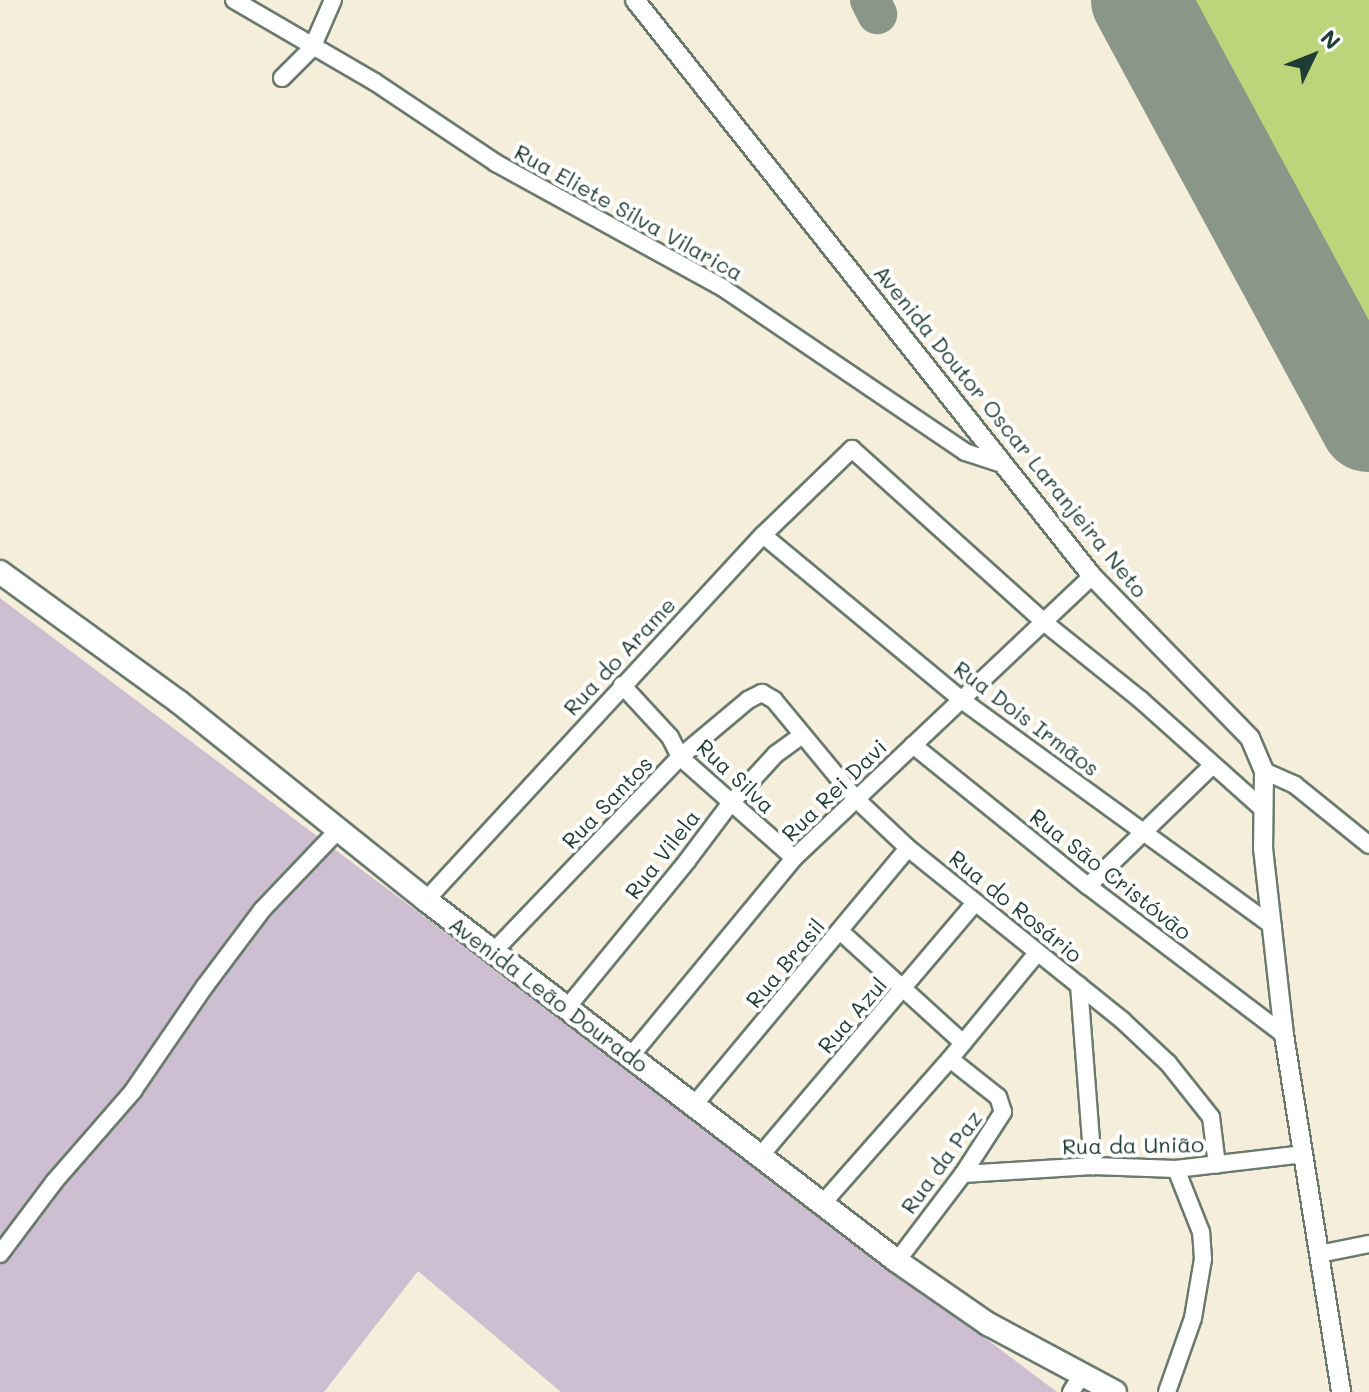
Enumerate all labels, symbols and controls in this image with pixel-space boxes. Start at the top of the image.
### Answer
north arrow [1273,16,1353,96]
text: N [1315,23,1347,55]
street label: Rua Eliete Silva Vilarica [510,138,748,286]
street label: Avenida Doutor Oscar Laranjeira Neto [869,259,1153,603]
street label: Rua do Arame [557,591,681,721]
street label: Rua Dois Irmãos [949,655,1105,781]
street label: Rua Silva [692,733,780,819]
street label: Rua Rei Davi [776,733,892,847]
street label: Rua Santos [556,750,658,854]
street label: Rua São Cristóvão [1025,803,1197,945]
street label: Rua Vilela [619,804,705,904]
street label: Rua do Rosário [944,844,1088,968]
street label: Avenida Leão Dourado [444,910,654,1078]
street label: Rua Brasil [740,913,830,1013]
street label: Rua Azul [812,972,892,1058]
street label: Rua da Paz [895,1105,987,1219]
street label: Rua da União [1062,1131,1204,1159]

